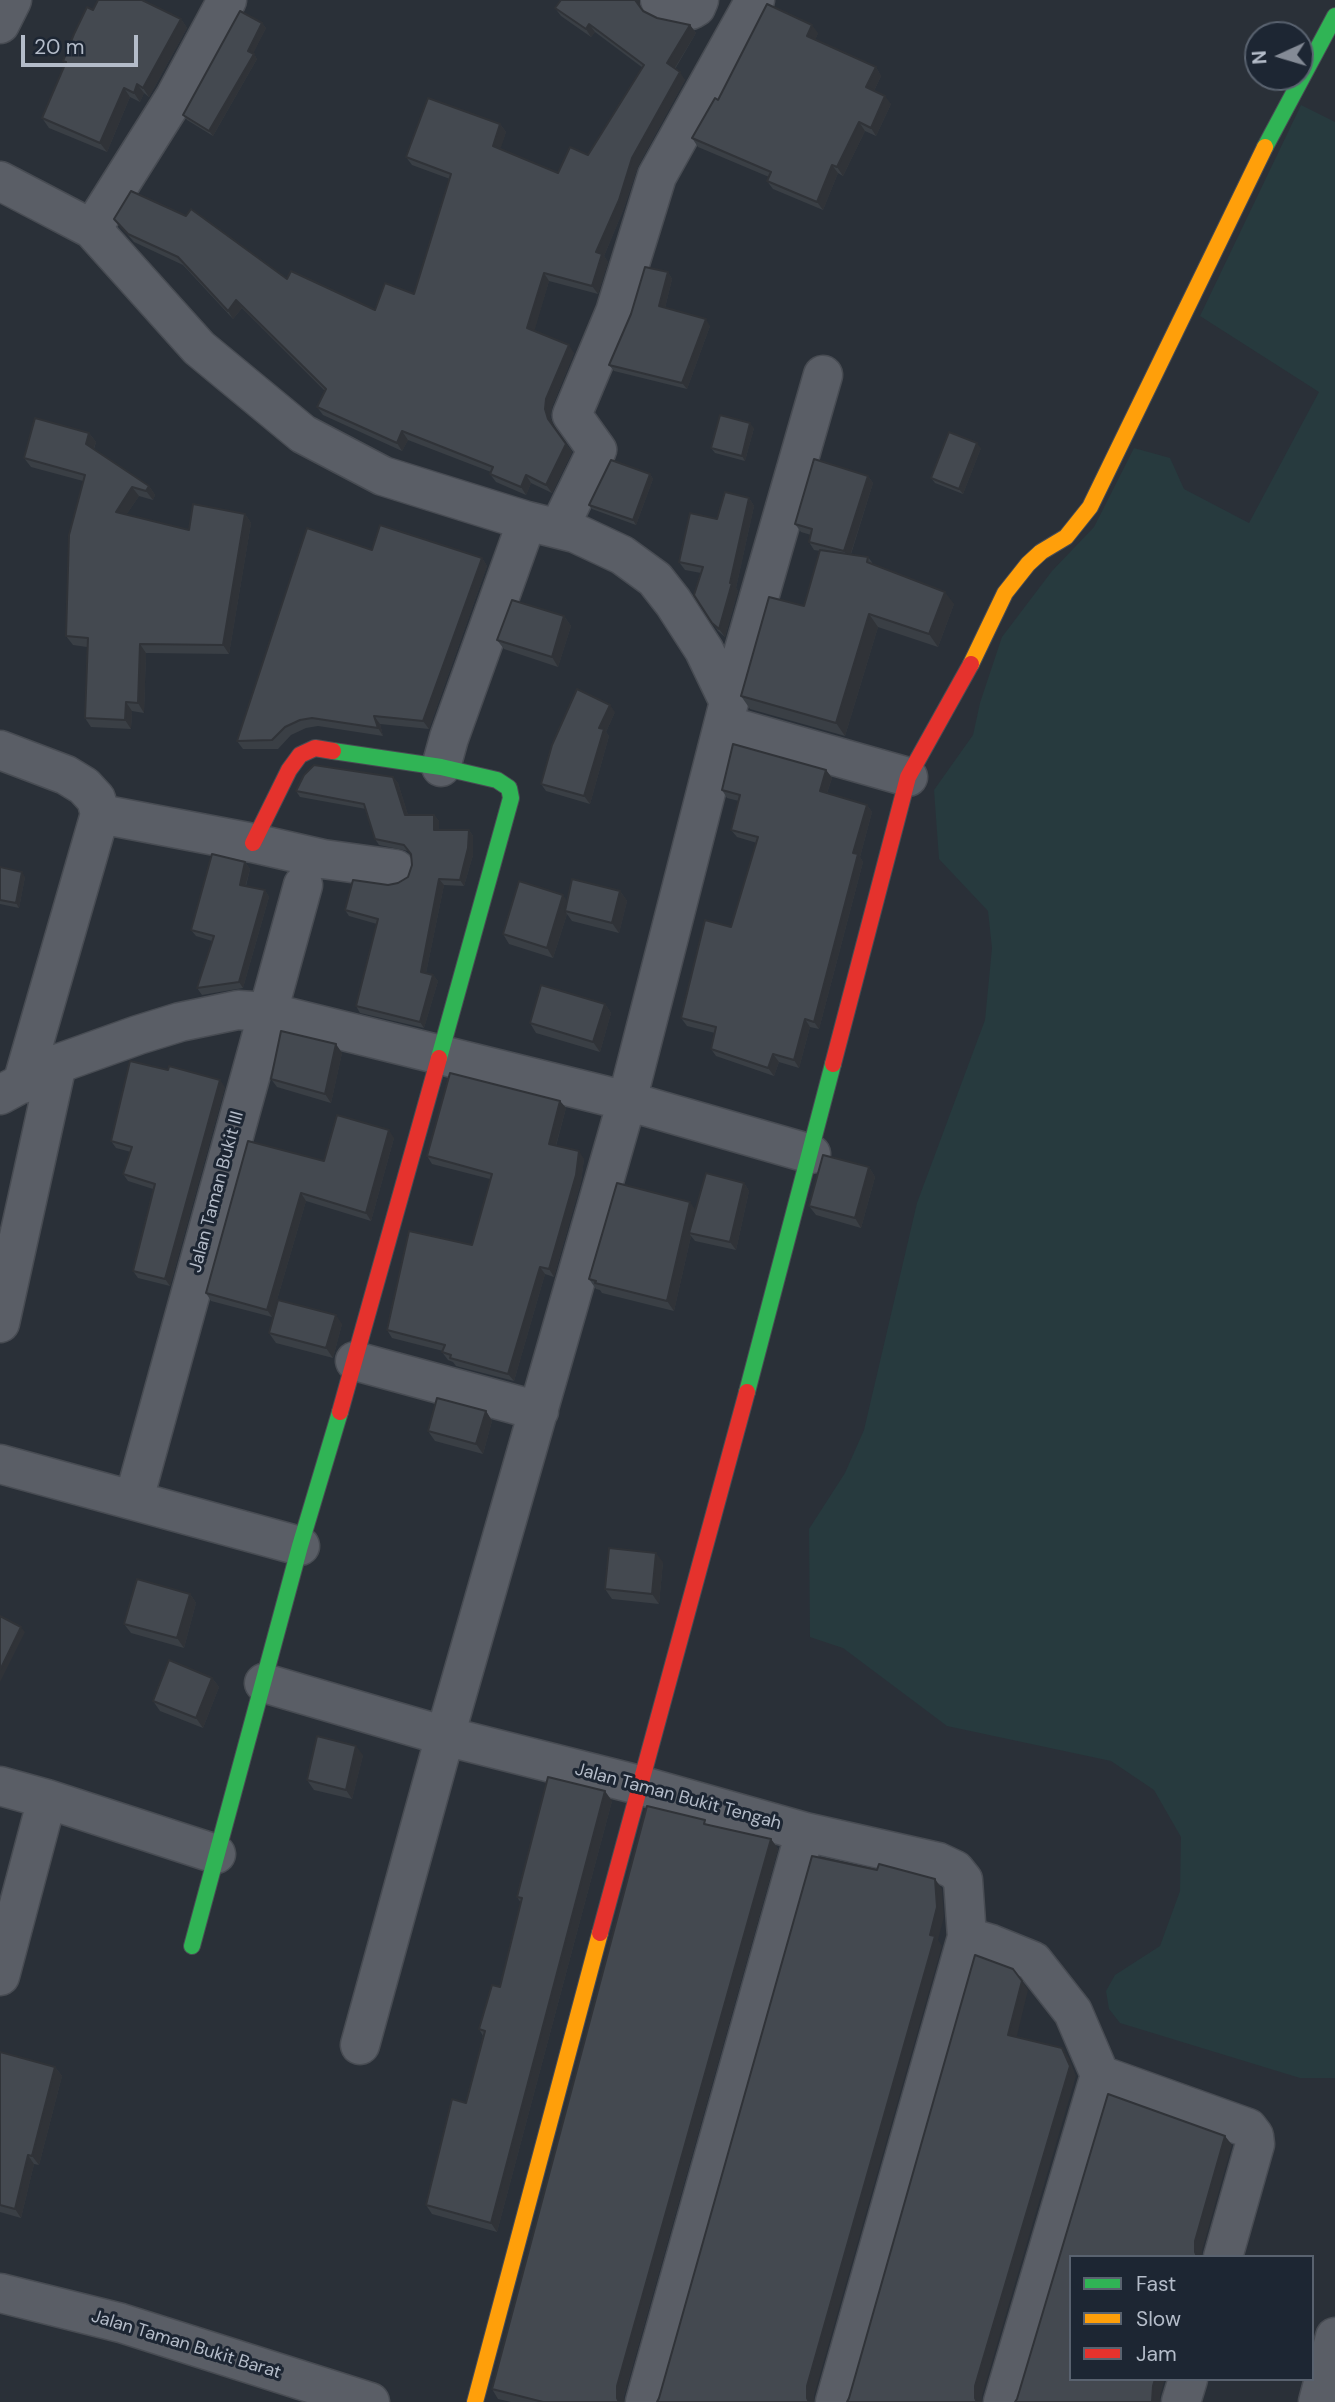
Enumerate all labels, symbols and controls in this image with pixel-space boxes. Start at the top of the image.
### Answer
scale bar [24,21,142,65]
north arrow [1244,21,1314,91]
text: 20 m [34,33,85,61]
text: N [1247,50,1273,65]
street label: Jalan Taman Bukit III [185,1109,249,1275]
street label: Jalan Taman Bukit Tengah [572,1759,784,1835]
legend [1069,2255,1314,2381]
text: Fast [1136,2270,1176,2298]
text: Slow [1136,2305,1181,2333]
street label: Jalan Taman Bukit Barat [88,2306,284,2384]
text: Jam [1136,2340,1177,2368]

